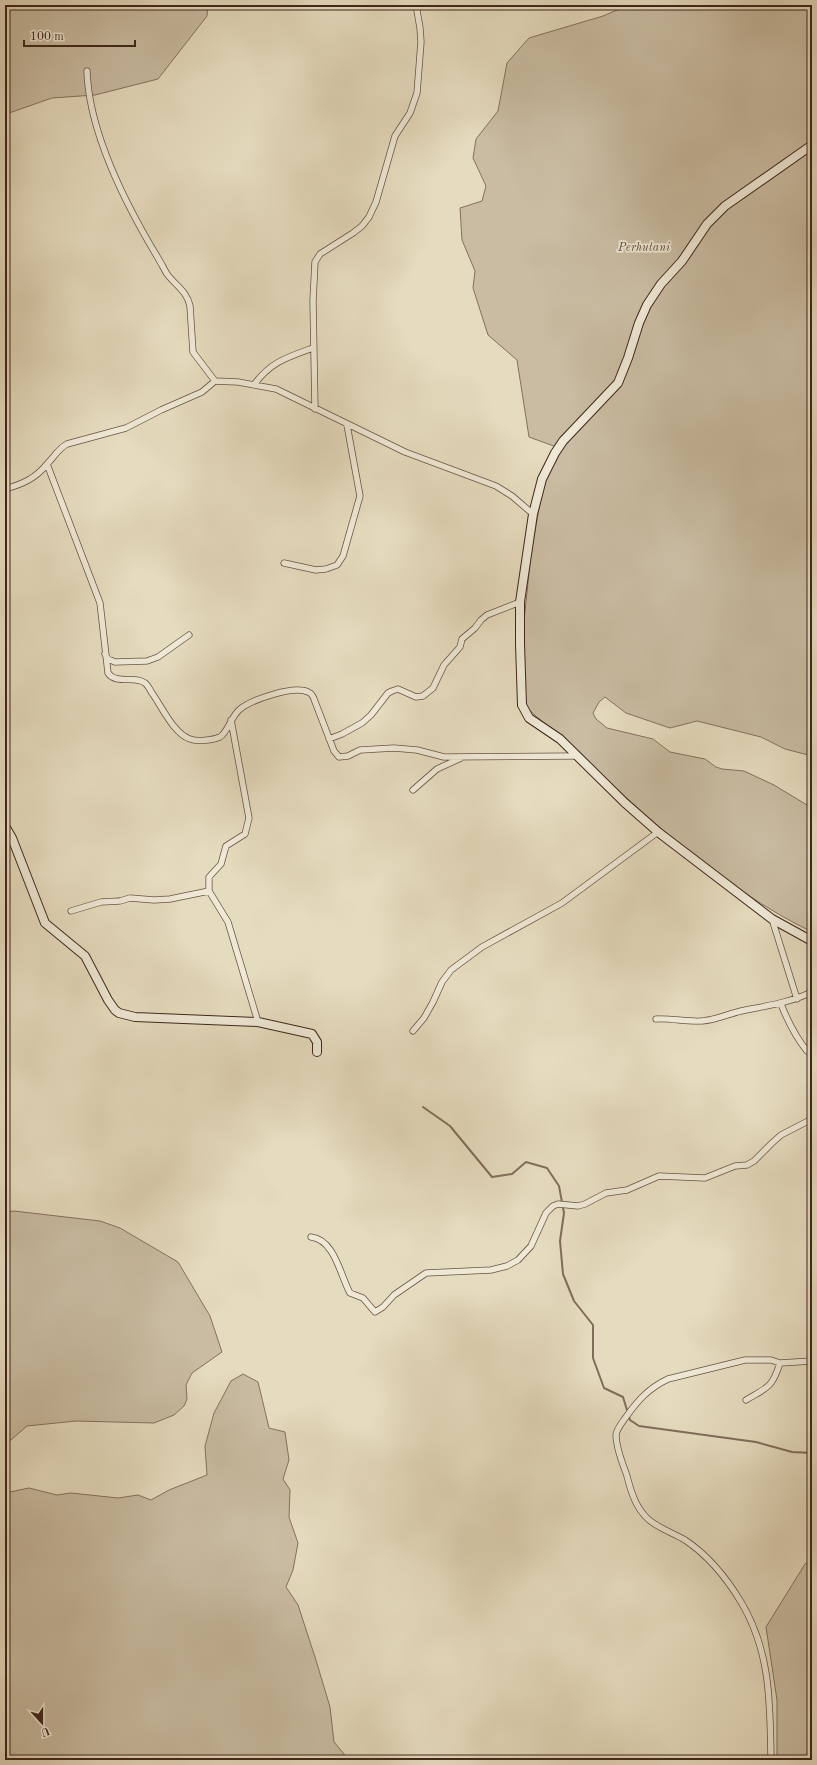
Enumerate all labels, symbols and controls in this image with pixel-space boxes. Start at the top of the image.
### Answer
scale bar [24,22,135,48]
text: 100 m [30,31,64,43]
park label: Perhutani [617,242,670,254]
north arrow [22,1703,62,1743]
text: U [39,1724,51,1738]

